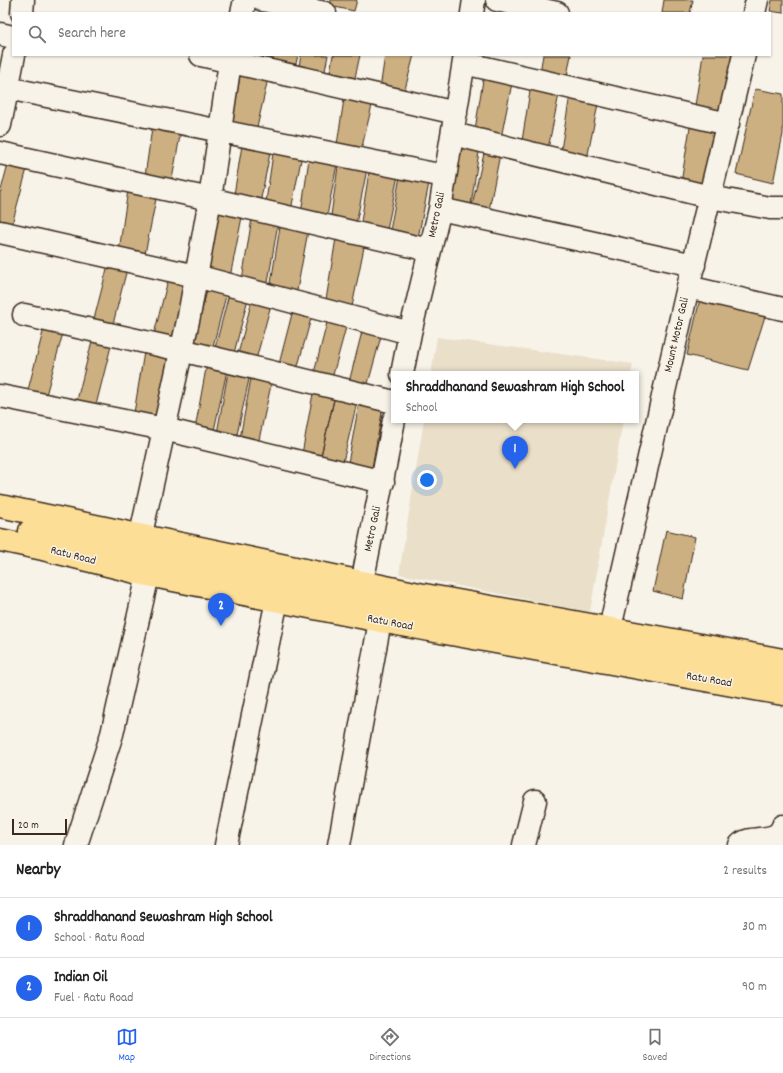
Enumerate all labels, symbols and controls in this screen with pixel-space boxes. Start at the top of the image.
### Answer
search box [12,12,771,56]
icon: search [26,23,48,45]
text: Search here [58,23,126,45]
street label: Metro Gali [424,191,450,239]
street label: Mount Motor Gali [660,296,694,374]
popup [391,371,639,423]
text: Shraddhanand Sewashram High School [406,377,624,399]
text: School [406,399,437,418]
pin: 1 [502,436,528,469]
your location [417,470,437,490]
street label: Metro Gali [360,505,386,553]
street label: Ratu Road [48,542,98,570]
pin: 2 [208,593,234,626]
street label: Ratu Road [366,610,414,636]
street label: Ratu Road [685,668,733,692]
scale bar [12,817,67,836]
text: 20 m [18,818,39,834]
text: Nearby [16,859,60,883]
text: 2 results [723,862,767,881]
text: Shraddhanand Sewashram High School [54,907,273,929]
text: 1 [28,918,30,937]
text: 30 m [742,918,767,937]
text: School · Ratu Road [54,929,145,948]
text: Indian Oil [54,967,108,989]
text: 2 [26,978,32,997]
text: 90 m [742,978,767,997]
text: Fuel · Ratu Road [54,989,133,1008]
tab: Map [116,1026,138,1066]
tab: Directions [369,1026,411,1066]
tab: Saved [643,1026,667,1066]

